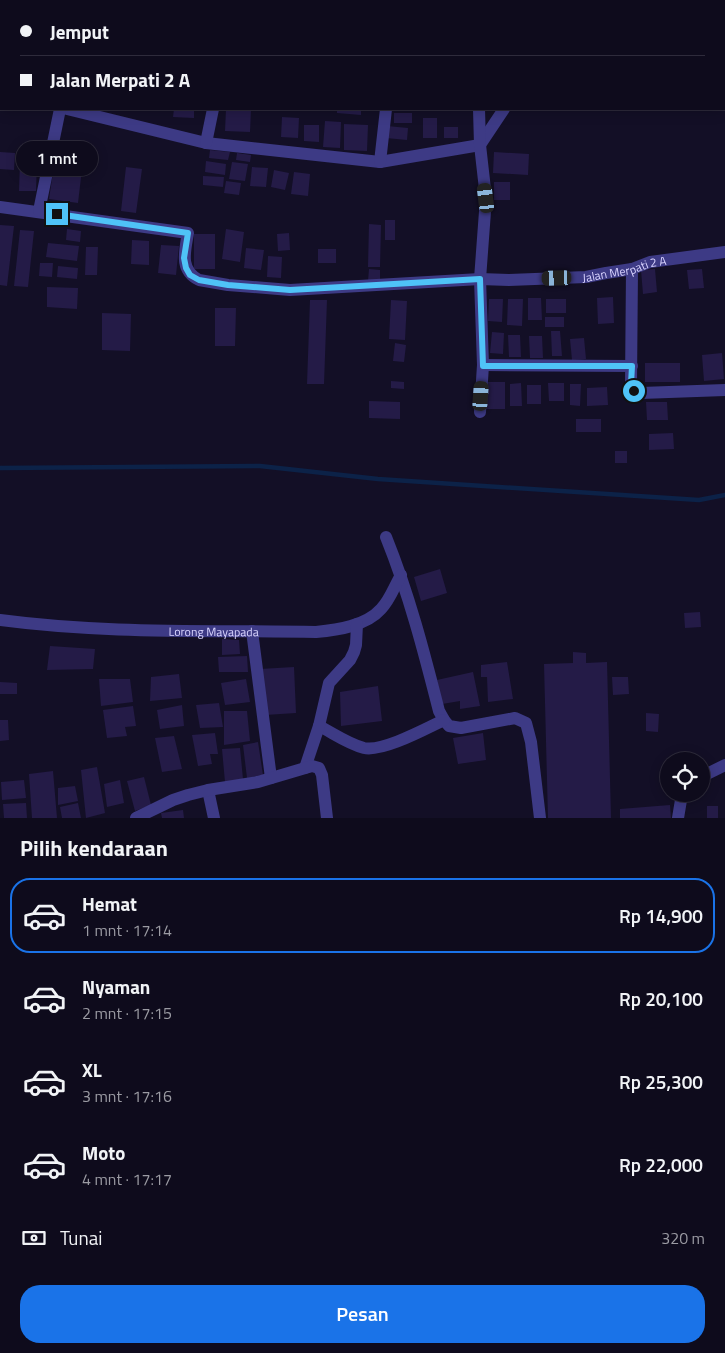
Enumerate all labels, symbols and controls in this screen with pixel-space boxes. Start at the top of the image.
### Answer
text: Jemput [50,17,109,46]
text: Jalan Merpati 2 A [50,65,190,94]
callout: 1 mnt [16,142,98,176]
text: 1 mnt [37,146,77,170]
car [476,182,495,214]
route end [46,203,68,225]
street label: Jalan Merpati 2 A [582,250,667,287]
car [541,270,572,286]
route start [623,380,645,402]
car [472,381,489,411]
street label: Lorong Mayapada [168,621,259,641]
map controls [660,752,710,802]
button: locate [660,752,710,802]
text: Pilih kendaraan [20,831,168,865]
text: Hemat [82,889,137,918]
icon: car [22,893,67,938]
text: Rp 14,900 [619,901,703,930]
text: 1 mnt · 17:14 [82,918,172,942]
text: Nyaman [82,972,150,1001]
icon: car [22,976,67,1021]
text: Rp 20,100 [619,984,703,1013]
text: 2 mnt · 17:15 [82,1001,172,1025]
text: XL [82,1055,102,1084]
icon: car [22,1059,67,1104]
text: Rp 25,300 [619,1067,703,1096]
text: 3 mnt · 17:16 [82,1084,172,1108]
text: Moto [82,1138,125,1167]
icon: car [22,1142,67,1187]
text: Rp 22,000 [619,1150,703,1179]
text: 4 mnt · 17:17 [82,1167,172,1191]
text: Tunai [60,1223,102,1252]
icon: cash [20,1224,48,1252]
text: 320 m [661,1226,705,1250]
button: Pesan [20,1285,705,1343]

